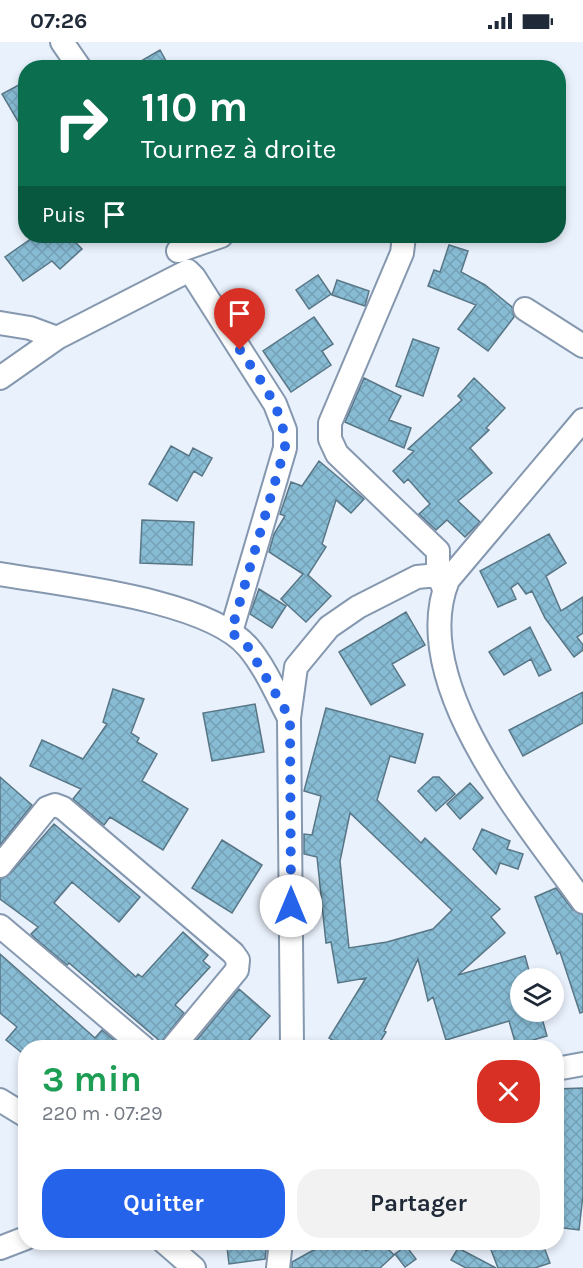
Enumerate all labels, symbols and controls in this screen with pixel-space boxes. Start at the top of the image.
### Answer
text: 07:26 [30,8,87,34]
text: 110 m [141,82,248,132]
icon: right [42,84,120,162]
text: Tournez à droite [141,133,336,165]
icon: arrive [98,198,131,231]
text: Puis [42,202,86,228]
pin [214,288,265,350]
icon: arrive [223,297,256,330]
position arrow [259,874,323,938]
map controls [510,968,564,1022]
button: layers [510,968,564,1022]
text: 3 min [42,1058,142,1100]
button: close [477,1060,540,1123]
text: 220 m · 07:29 [42,1102,163,1125]
button: Quitter [42,1169,285,1238]
button: Partager [297,1169,540,1238]

